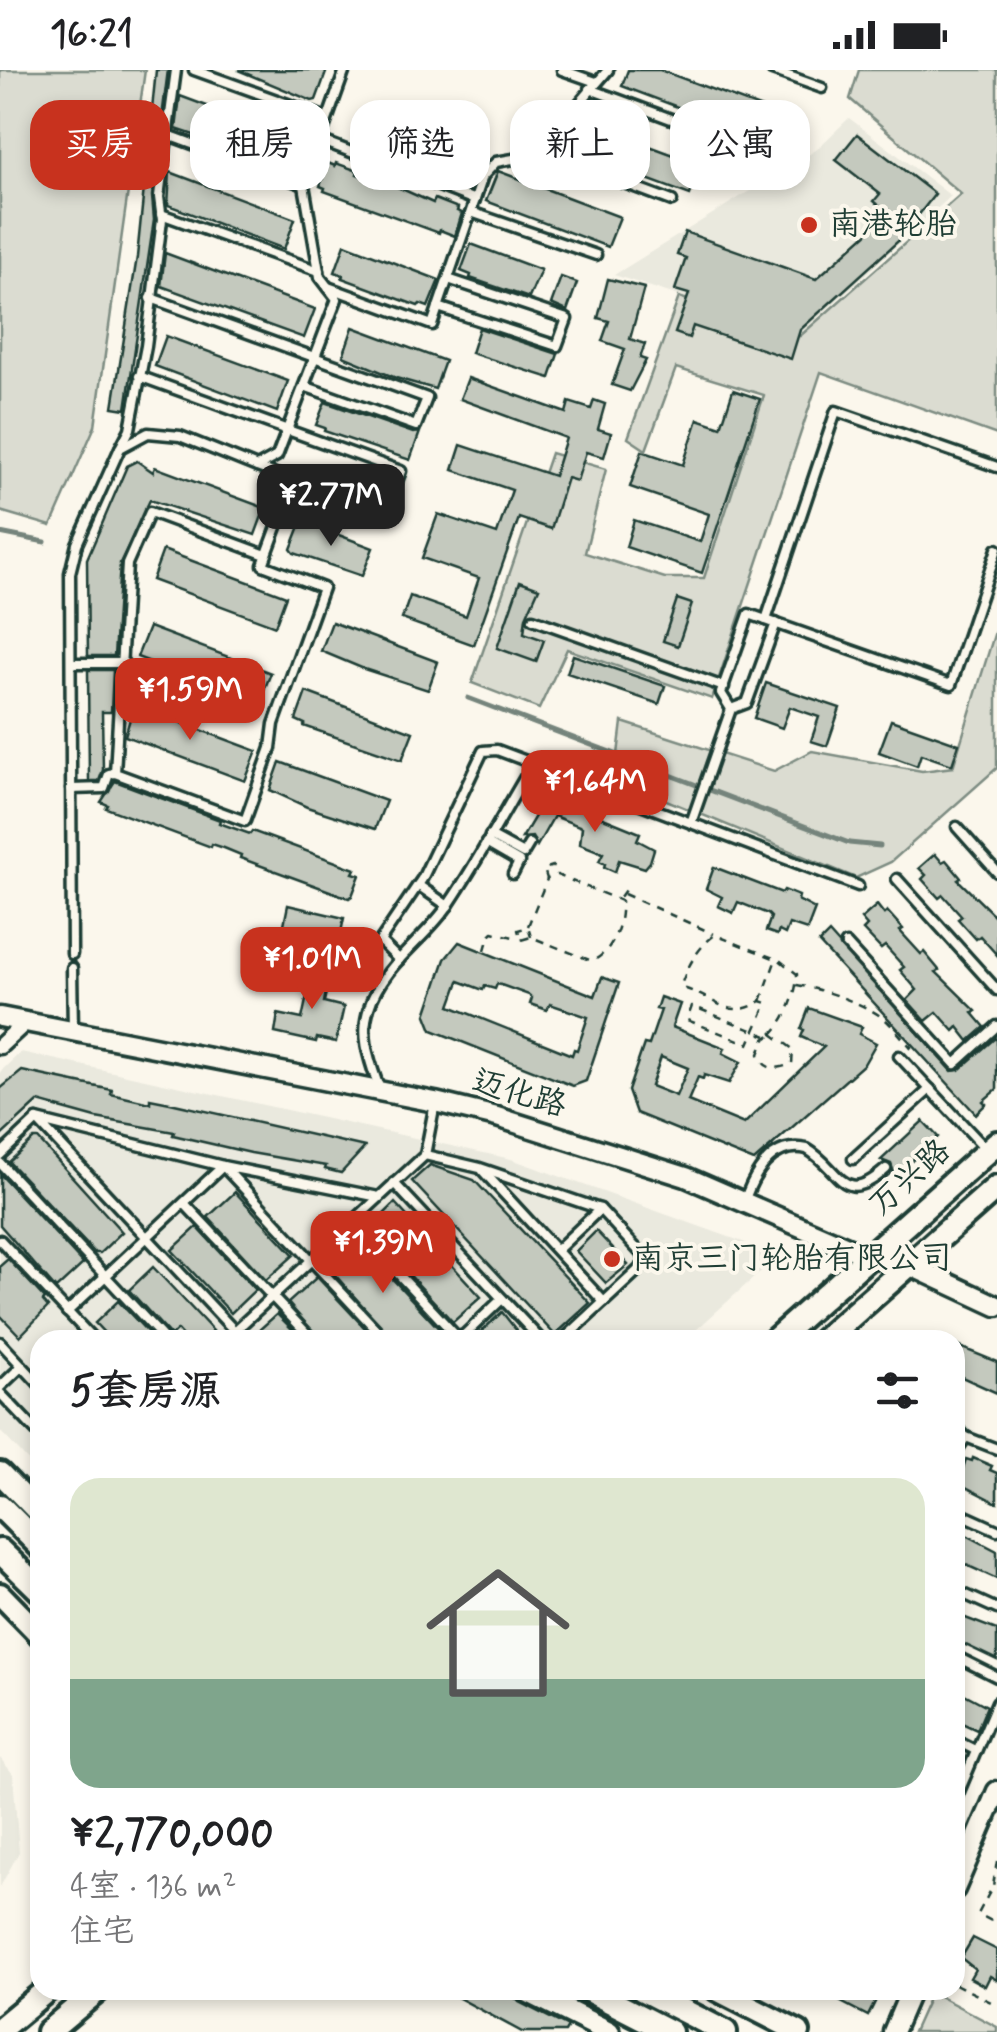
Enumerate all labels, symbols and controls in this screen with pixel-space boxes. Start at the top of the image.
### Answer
text: 16:21 [50,11,133,60]
chip: 买房 [30,100,170,190]
chip: 租房 [190,100,330,190]
chip: 筛选 [350,100,490,190]
chip: 新上 [510,100,650,190]
chip: 公寓 [670,100,810,190]
place label: 南港轮胎 [829,204,957,246]
marker: 南港轮胎 [798,214,820,236]
pin: ¥2.77M [250,464,412,549]
text: ¥2.77M [279,475,383,517]
pin: ¥1.59M [109,658,271,743]
text: ¥1.59M [137,669,243,711]
pin: ¥1.64M [514,750,676,835]
text: ¥1.64M [543,761,647,803]
pin: ¥1.01M [231,927,393,1012]
text: ¥1.01M [262,938,362,980]
street label: 迈化路 [467,1061,571,1127]
street label: 万兴路 [860,1130,960,1226]
pin: ¥1.39M [302,1211,464,1296]
text: ¥1.39M [332,1222,434,1264]
place label: 南京三门轮胎有限公司 [632,1238,952,1280]
marker: 南京三门轮胎有限公司 [601,1248,623,1270]
icon: filters [870,1363,925,1418]
text: 5套房源 [70,1365,221,1420]
icon: home [408,1543,588,1723]
text: ¥2,770,000 [70,1808,274,1863]
text: 4室 · 136 m² [70,1866,236,1908]
text: 住宅 [70,1911,134,1953]

